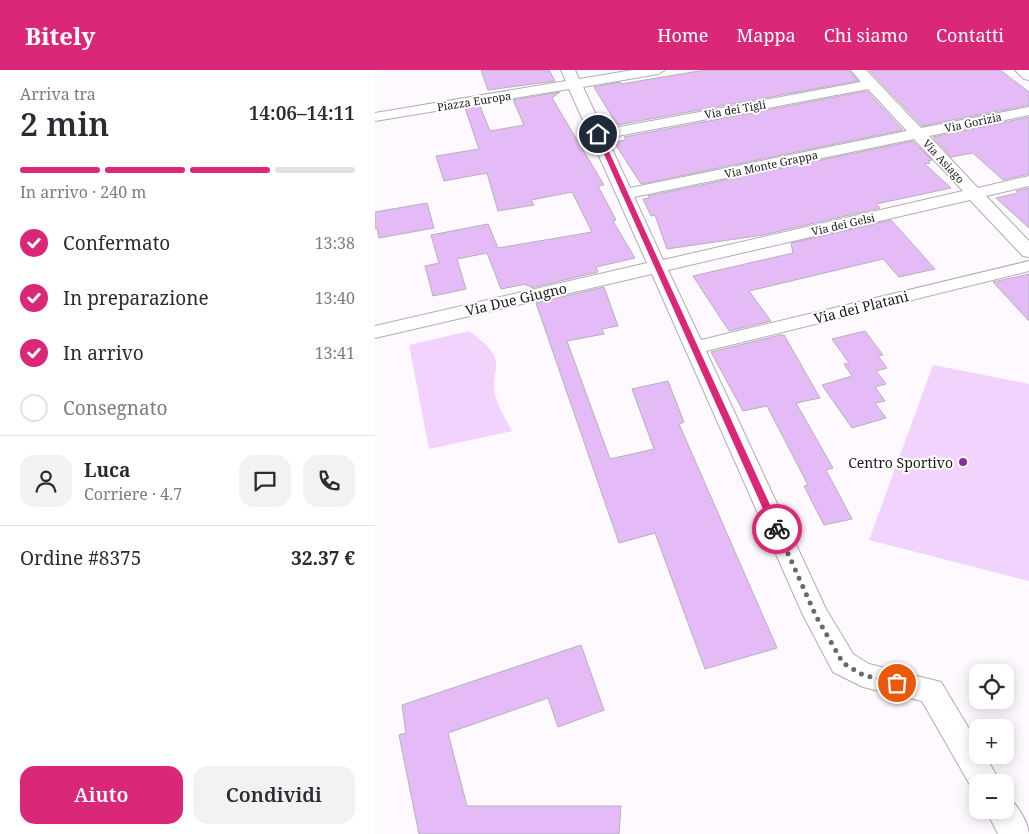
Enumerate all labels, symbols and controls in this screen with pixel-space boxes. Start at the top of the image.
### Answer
text: Bitely [25,19,95,52]
text: Home [657,23,708,47]
text: Mappa [736,23,796,47]
text: Chi siamo [824,23,908,47]
text: Contatti [936,23,1004,47]
text: Arriva tra [20,83,96,105]
street label: Piazza Europa [436,88,512,114]
street label: Via dei Tigli [703,96,767,122]
text: 14:06–14:11 [249,100,355,126]
text: 2 min [20,102,109,145]
street label: Via Gorizia [943,109,1003,135]
pin [577,113,619,155]
icon: home [584,120,612,148]
street label: Via Asiago [920,136,968,186]
street label: Via Monte Grappa [723,147,819,181]
text: In arrivo · 240 m [20,181,146,203]
street label: Via dei Gelsi [810,209,877,239]
icon: check [20,229,48,257]
text: Confermato [63,230,170,256]
text: 13:38 [315,232,355,254]
street label: Via Due Giugno [463,278,569,320]
icon: check [20,284,48,312]
text: In preparazione [63,285,209,311]
street label: Via dei Platani [812,286,911,328]
text: 13:40 [315,287,355,309]
icon: check [20,339,48,367]
text: In arrivo [63,340,144,366]
text: 13:41 [315,342,355,364]
text: Consegnato [63,395,167,421]
place label: Centro Sportivo [848,453,953,472]
button: person [20,455,72,507]
button: chat [239,455,291,507]
button: phone [303,455,355,507]
marker: Centro Sportivo [957,456,969,468]
text: Luca [84,457,131,483]
text: Corriere · 4.7 [84,483,182,505]
courier [752,504,802,554]
icon: bike [763,515,791,543]
text: Ordine #8375 [20,545,141,571]
text: 32.37 € [291,545,355,571]
pin [876,662,918,704]
map controls [969,664,1014,819]
button: locate [969,664,1014,709]
icon: bag [883,669,911,697]
button: + [969,719,1014,764]
button: Aiuto [20,766,183,824]
button: Condividi [193,766,355,824]
button: − [969,774,1014,819]

